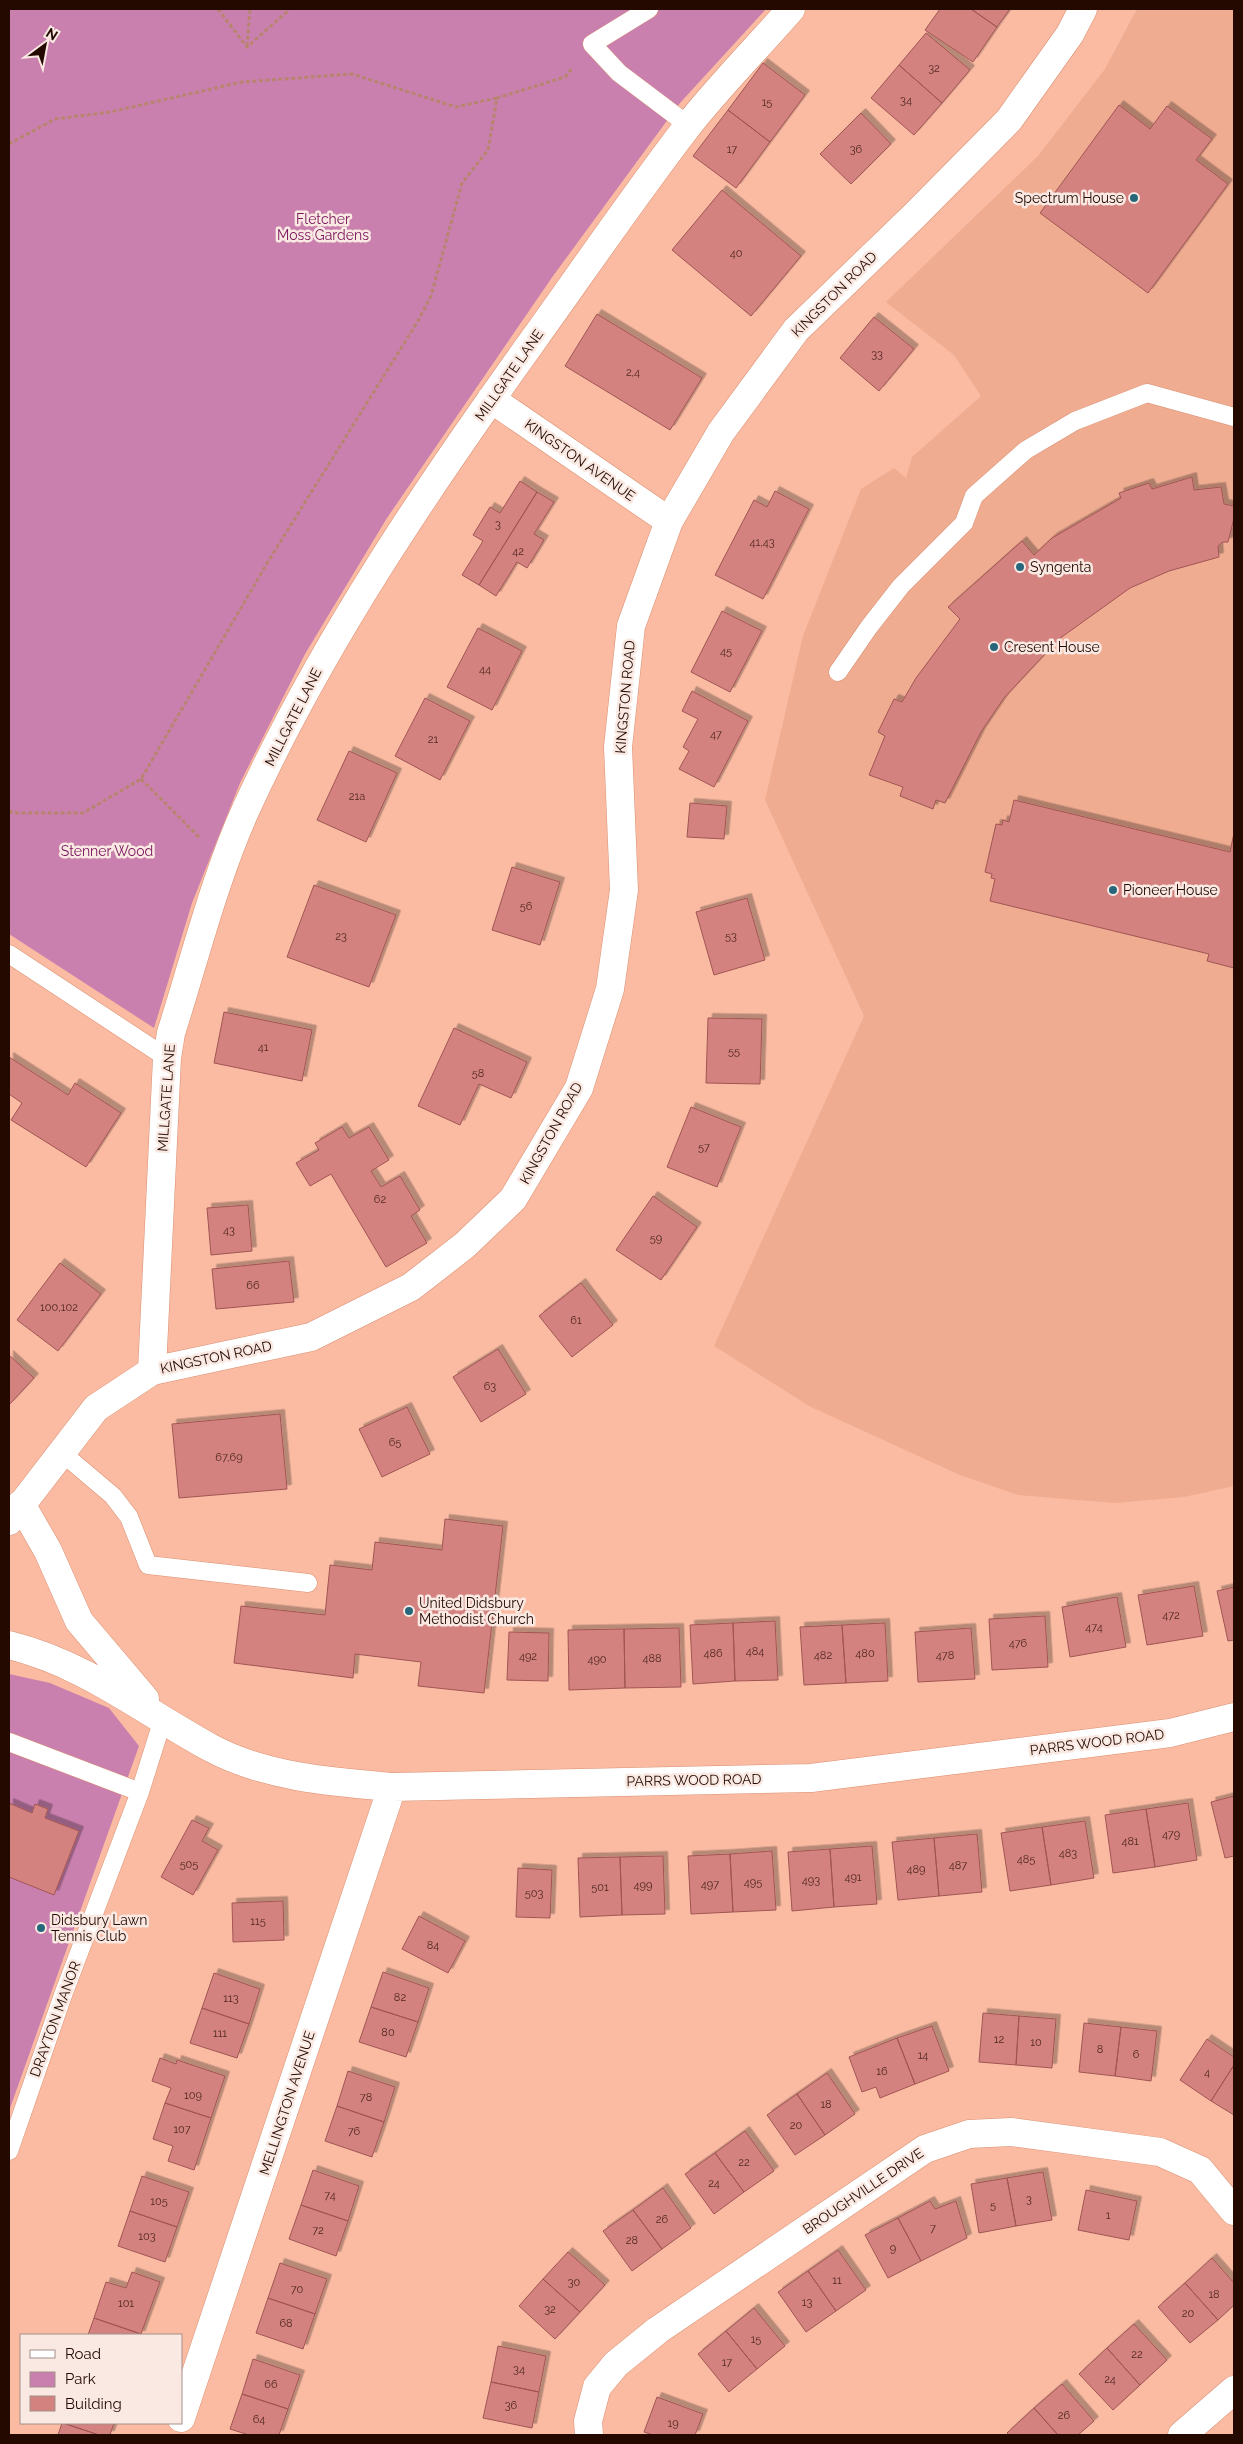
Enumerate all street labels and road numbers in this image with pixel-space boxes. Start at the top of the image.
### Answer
street label: KINGSTON ROAD [788,248,880,340]
street label: MILLGATE LANE [472,326,546,424]
street label: KINGSTON AVENUE [522,416,638,504]
street label: KINGSTON ROAD [612,640,638,754]
street label: MILLGATE LANE [261,665,325,769]
street label: MILLGATE LANE [154,1044,178,1152]
street label: KINGSTON ROAD [516,1079,586,1187]
street label: KINGSTON ROAD [159,1337,273,1377]
street label: PARRS WOOD ROAD [1029,1726,1165,1758]
street label: PARRS WOOD ROAD [626,1771,762,1789]
street label: DRAYTON MANOR [27,1959,83,2079]
street label: MELLINGTON AVENUE [256,2029,318,2177]
street label: BROUGHVILLE DRIVE [800,2145,926,2237]

